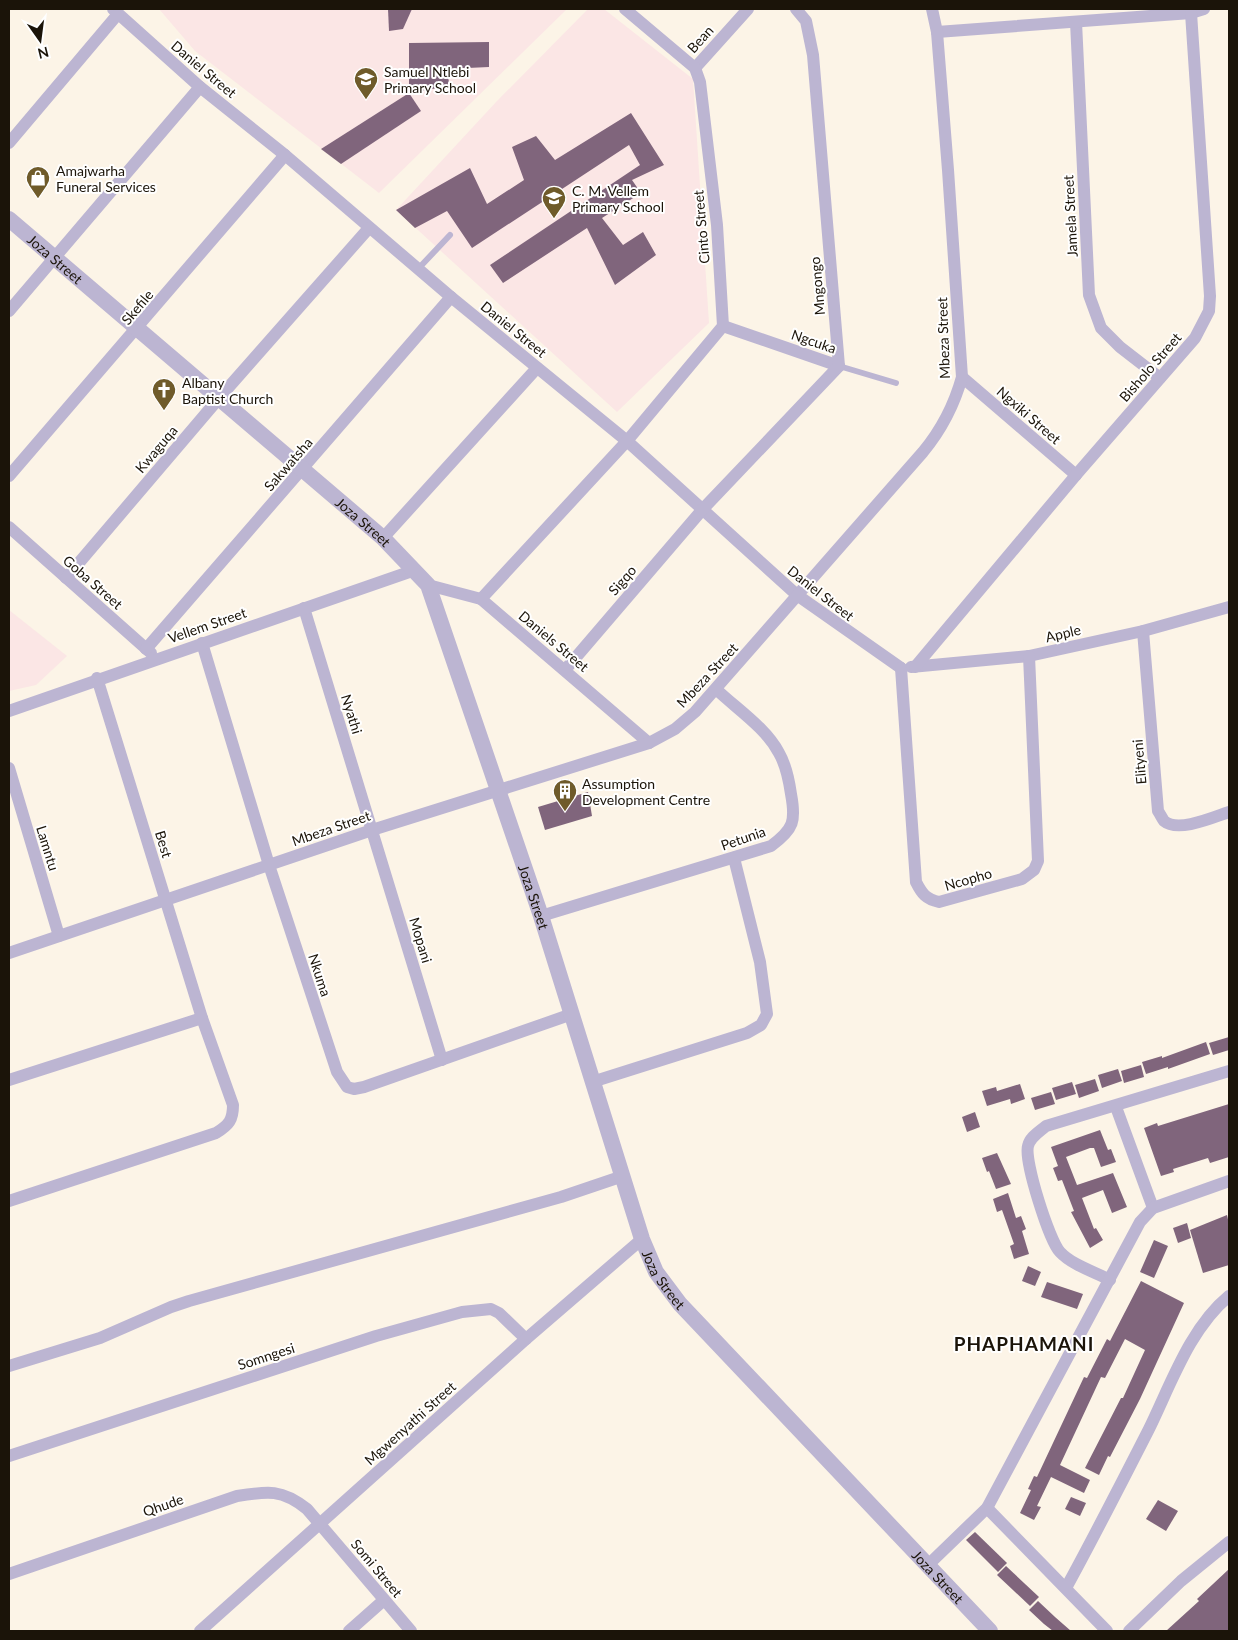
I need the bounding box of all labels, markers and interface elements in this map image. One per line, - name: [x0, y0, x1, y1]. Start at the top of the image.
- north arrow: [15, 15, 65, 65]
- street label: Bean: [683, 22, 717, 56]
- street label: Daniel Street: [168, 37, 240, 101]
- text: N: [36, 44, 51, 63]
- place label: Samuel Ntlebi Primary School: [384, 63, 476, 96]
- school or university icon: Samuel Ntlebi Primary School: [353, 66, 379, 100]
- place label: Amajwarha Funeral Services: [56, 162, 156, 195]
- shop icon: Amajwarha Funeral Services: [25, 165, 51, 199]
- street label: Jamela Street: [1059, 175, 1081, 257]
- place label: C. M. Vellem Primary School: [572, 182, 664, 215]
- school or university icon: C. M. Vellem Primary School: [541, 185, 567, 219]
- street label: Cinto Street: [689, 190, 713, 264]
- street label: Joza Street: [24, 230, 87, 287]
- street label: Mngongo: [806, 256, 828, 316]
- street label: Skefile: [118, 286, 156, 328]
- street label: Daniel Street: [478, 297, 550, 361]
- street label: Mbeza Street: [933, 297, 953, 379]
- street label: Ngcuka: [789, 325, 839, 357]
- street label: Bisholo Street: [1115, 329, 1185, 405]
- place label: Albany Baptist Church: [182, 374, 273, 407]
- church icon: Albany Baptist Church: [151, 377, 177, 411]
- street label: Ngxiki Street: [994, 383, 1064, 447]
- street label: Kwaguqa: [131, 422, 181, 476]
- street label: Sakwatsha: [260, 434, 316, 494]
- street label: Joza Street: [332, 493, 395, 550]
- street label: Goba Street: [60, 552, 126, 612]
- street label: Sigqo: [604, 562, 640, 598]
- street label: Daniel Street: [784, 562, 858, 624]
- street label: Vellem Street: [166, 604, 248, 646]
- street label: Daniels Street: [516, 607, 592, 675]
- street label: Apple: [1044, 621, 1082, 645]
- street label: Mbeza Street: [673, 639, 741, 711]
- street label: Nyathi: [338, 692, 366, 736]
- street label: Elityeni: [1129, 739, 1149, 785]
- place label: Assumption Development Centre: [582, 775, 710, 808]
- building icon: Assumption Development Centre: [552, 778, 578, 812]
- street label: Mbeza Street: [290, 807, 372, 849]
- street label: Petunia: [718, 822, 768, 854]
- street label: Lamntu: [33, 823, 63, 873]
- street label: Best: [152, 828, 176, 860]
- street label: Joza Street: [515, 862, 553, 931]
- street label: Ncopho: [942, 864, 994, 894]
- street label: Mopani: [406, 915, 436, 965]
- street label: Nkuma: [305, 951, 335, 999]
- street label: Joza Street: [639, 1247, 689, 1313]
- district label: PHAPHAMANI: [954, 1332, 1094, 1355]
- street label: Somngesi: [235, 1339, 297, 1373]
- street label: Mgwenyathi Street: [361, 1378, 459, 1468]
- street label: Qhude: [140, 1490, 186, 1520]
- street label: Somi Street: [348, 1535, 406, 1601]
- street label: Joza Street: [909, 1546, 968, 1607]

